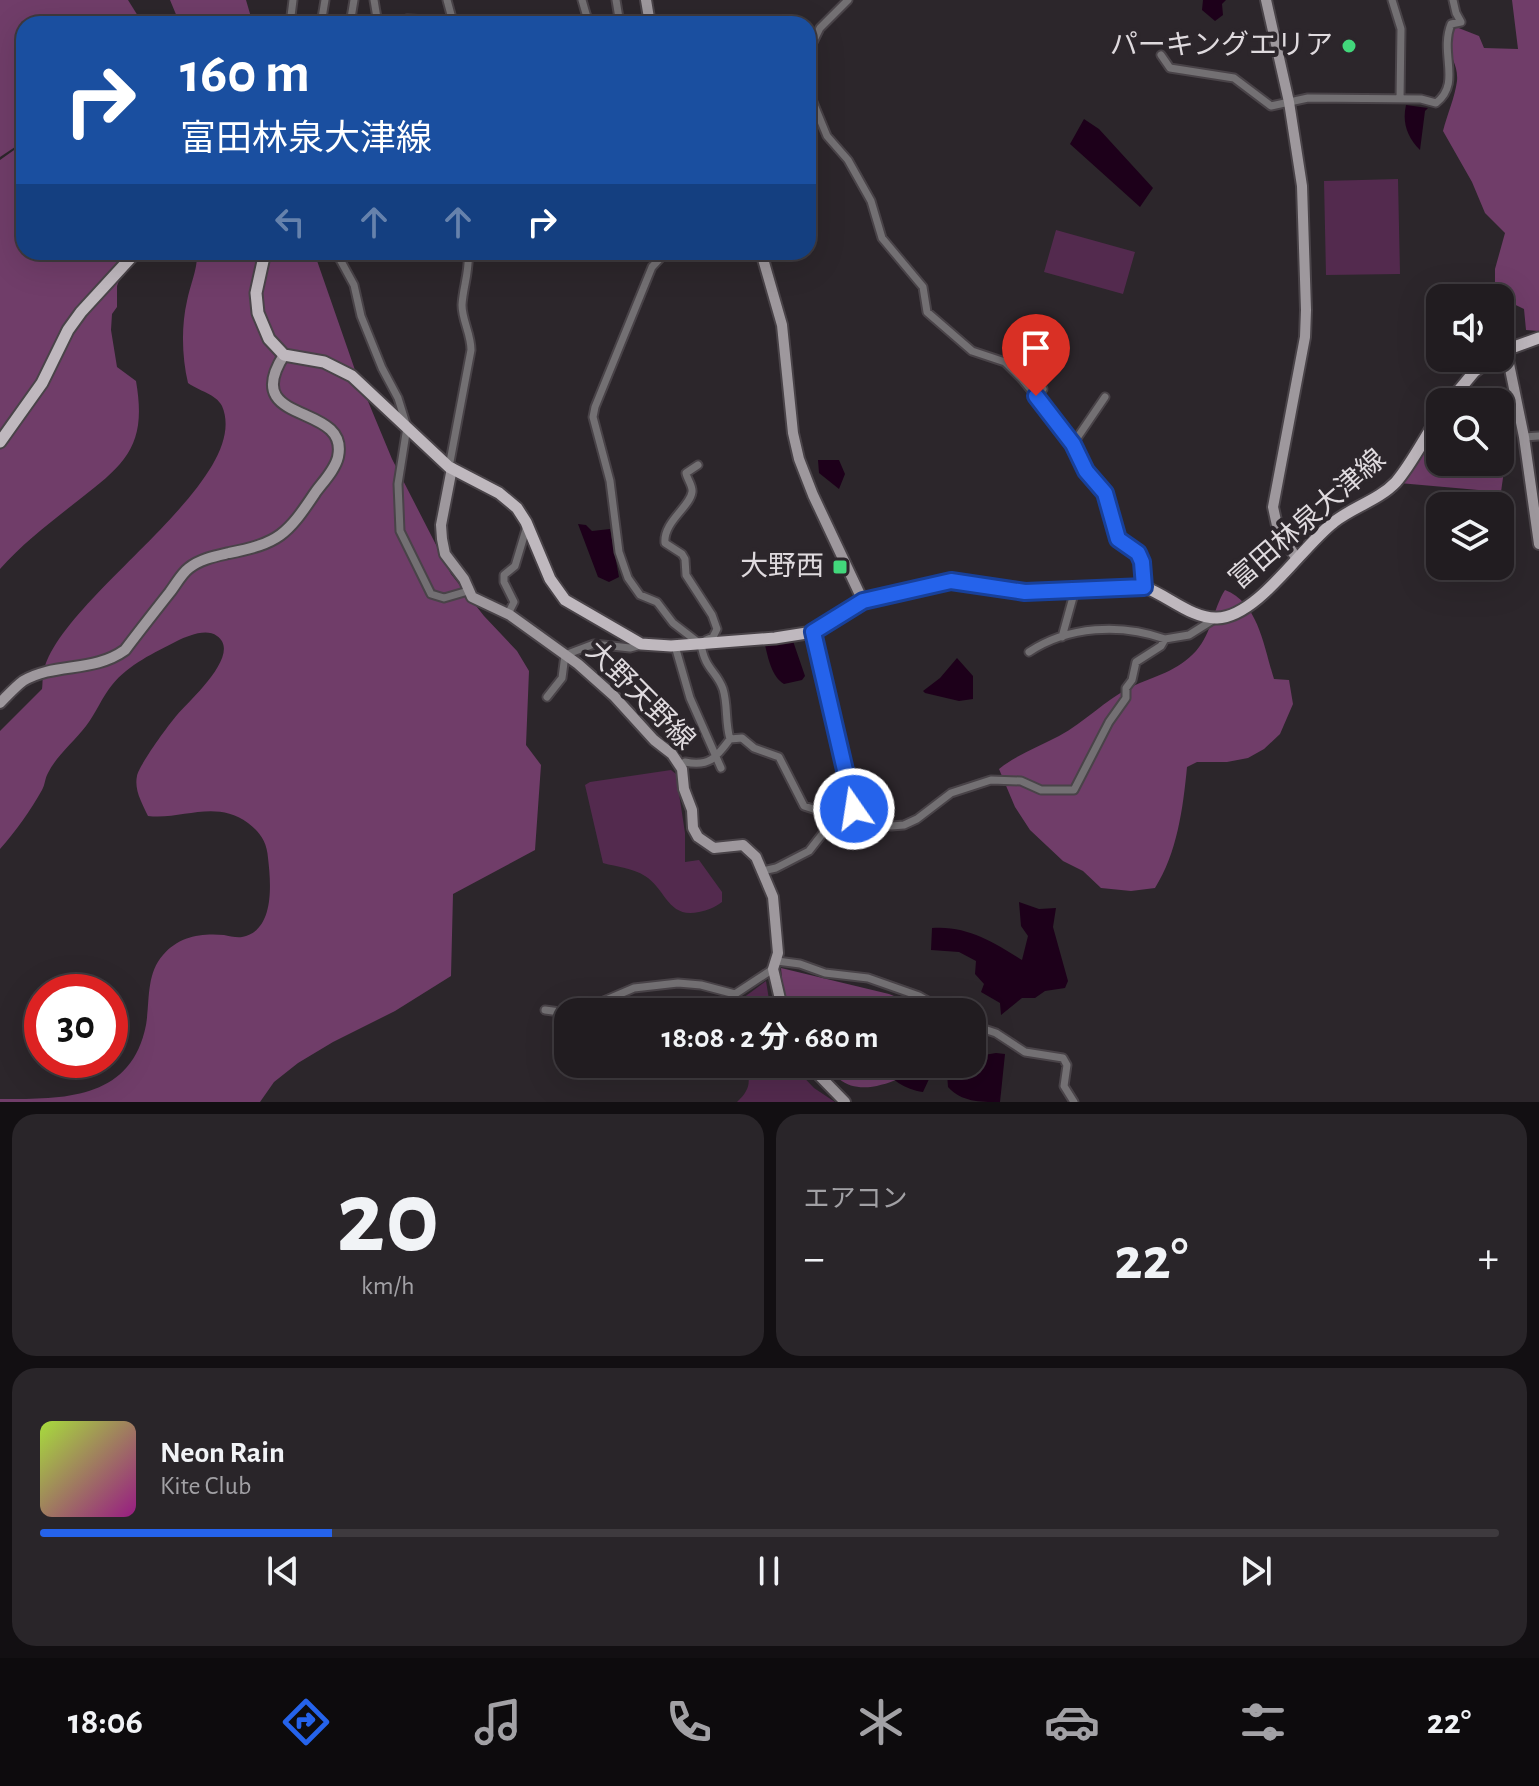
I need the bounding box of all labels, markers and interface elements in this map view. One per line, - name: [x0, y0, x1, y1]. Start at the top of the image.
- place label: パーキングエリア: [1110, 30, 1333, 60]
- marker: パーキングエリア: [1340, 37, 1358, 55]
- text: 160 m: [180, 46, 310, 102]
- icon: right: [48, 48, 152, 152]
- text: 富田林泉大津線: [180, 121, 432, 157]
- icon: left: [268, 200, 312, 244]
- icon: ahead: [352, 200, 396, 244]
- icon: ahead: [436, 200, 480, 244]
- icon: right: [520, 200, 564, 244]
- map controls: [1426, 284, 1514, 580]
- button: sound: [1426, 284, 1514, 372]
- pin: [1002, 314, 1070, 396]
- icon: arrive: [1014, 326, 1058, 370]
- button: search: [1426, 388, 1514, 476]
- street label: 富田林泉大津線: [1224, 444, 1391, 595]
- button: layers: [1426, 492, 1514, 580]
- place label: 大野西: [740, 551, 824, 581]
- marker: 大野西: [831, 558, 849, 576]
- street label: 大野天野線: [581, 635, 701, 755]
- position arrow: [812, 767, 896, 851]
- speed limit sign: 30: [24, 974, 128, 1078]
- text: 18:08 · 2 分 · 680 m: [661, 1023, 879, 1053]
- text: 20: [336, 1167, 439, 1271]
- text: エアコン: [804, 1186, 908, 1212]
- text: 22°: [1114, 1230, 1188, 1290]
- text: −: [804, 1237, 825, 1281]
- text: +: [1478, 1237, 1499, 1281]
- text: km/h: [361, 1273, 415, 1299]
- text: Neon Rain: [160, 1438, 285, 1468]
- text: Kite Club: [160, 1473, 251, 1499]
- icon: previous: [261, 1549, 305, 1593]
- icon: pause: [747, 1549, 791, 1593]
- icon: next: [1234, 1549, 1278, 1593]
- icon: directions: [278, 1694, 334, 1750]
- icon: music: [470, 1694, 526, 1750]
- icon: phone: [661, 1694, 717, 1750]
- icon: climate: [853, 1694, 909, 1750]
- icon: car: [1044, 1694, 1100, 1750]
- icon: filters: [1235, 1694, 1291, 1750]
- text: 18:06: [68, 1704, 143, 1740]
- text: 22°: [1427, 1704, 1471, 1740]

